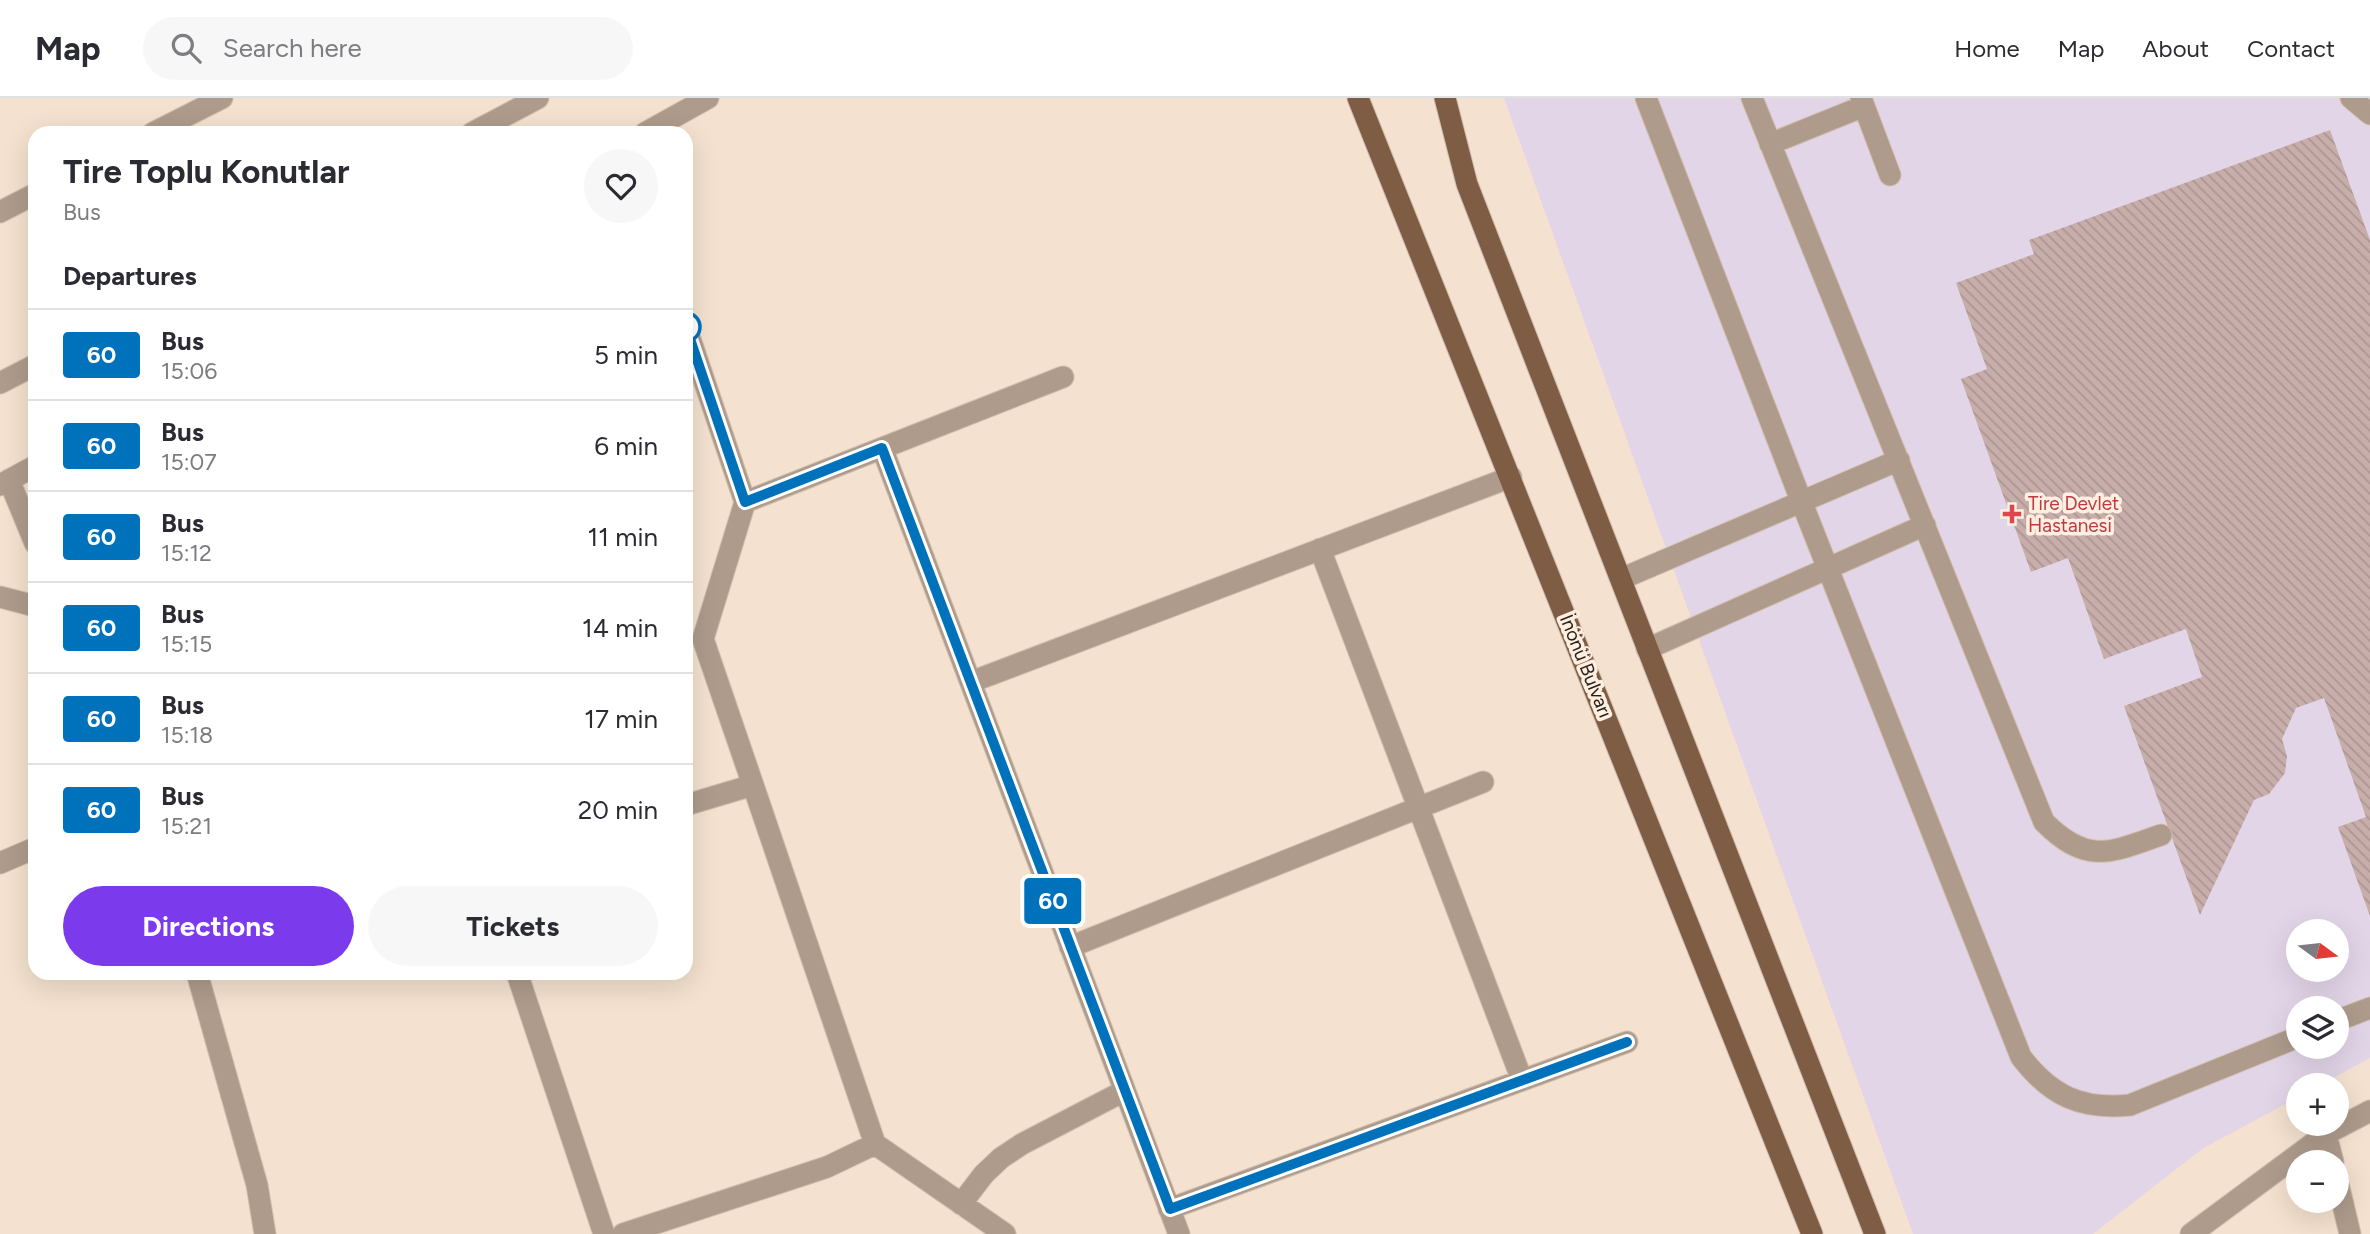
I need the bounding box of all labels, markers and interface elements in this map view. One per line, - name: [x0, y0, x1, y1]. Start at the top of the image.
- search box: [143, 17, 633, 80]
- text: Map: [35, 29, 101, 68]
- icon: search: [167, 29, 205, 67]
- text: Search here: [223, 32, 362, 64]
- text: Home: [1954, 34, 2020, 63]
- text: Map: [2058, 34, 2104, 63]
- text: About: [2142, 34, 2209, 63]
- text: Contact: [2247, 34, 2335, 63]
- button: heart: [584, 149, 658, 223]
- text: Tire Toplu Konutlar: [63, 152, 350, 191]
- text: Bus: [63, 198, 101, 226]
- text: Departures: [63, 260, 197, 292]
- unlabelled marker: [671, 312, 701, 342]
- text: Bus: [161, 325, 204, 357]
- text: 5 min: [594, 339, 658, 371]
- text: 60: [87, 340, 116, 369]
- text: 15:06: [161, 357, 217, 385]
- text: Bus: [161, 416, 204, 448]
- text: 6 min: [594, 430, 658, 462]
- text: 60: [87, 431, 116, 460]
- text: 15:07: [161, 448, 217, 476]
- place label: Tire Devlet Hastanesi: [2028, 492, 2119, 537]
- marker: Tire Devlet Hastanesi: [2002, 504, 2022, 524]
- text: Bus: [161, 507, 204, 539]
- text: 11 min: [587, 521, 658, 553]
- text: 60: [87, 522, 116, 551]
- text: 15:12: [161, 539, 212, 567]
- text: Bus: [161, 598, 204, 630]
- street label: İnönü Bulvarı: [1555, 611, 1617, 721]
- text: 14 min: [582, 612, 658, 644]
- text: 60: [87, 613, 116, 642]
- text: 15:15: [161, 630, 212, 658]
- text: Bus: [161, 689, 204, 721]
- text: 17 min: [584, 703, 658, 735]
- text: 60: [87, 704, 116, 733]
- text: 15:18: [161, 721, 213, 749]
- text: Bus: [161, 780, 204, 812]
- text: 20 min: [578, 794, 658, 826]
- text: 60: [87, 795, 116, 824]
- text: 15:21: [161, 812, 212, 840]
- line badge: 60: [1021, 878, 1084, 924]
- button: Directions: [63, 886, 354, 966]
- button: Tickets: [368, 886, 658, 966]
- text: 60: [1038, 886, 1068, 915]
- north arrow: [2286, 919, 2348, 982]
- map controls: [2286, 919, 2349, 1213]
- button: layers: [2286, 996, 2349, 1059]
- button: +: [2286, 1073, 2349, 1136]
- button: −: [2286, 1150, 2349, 1213]

